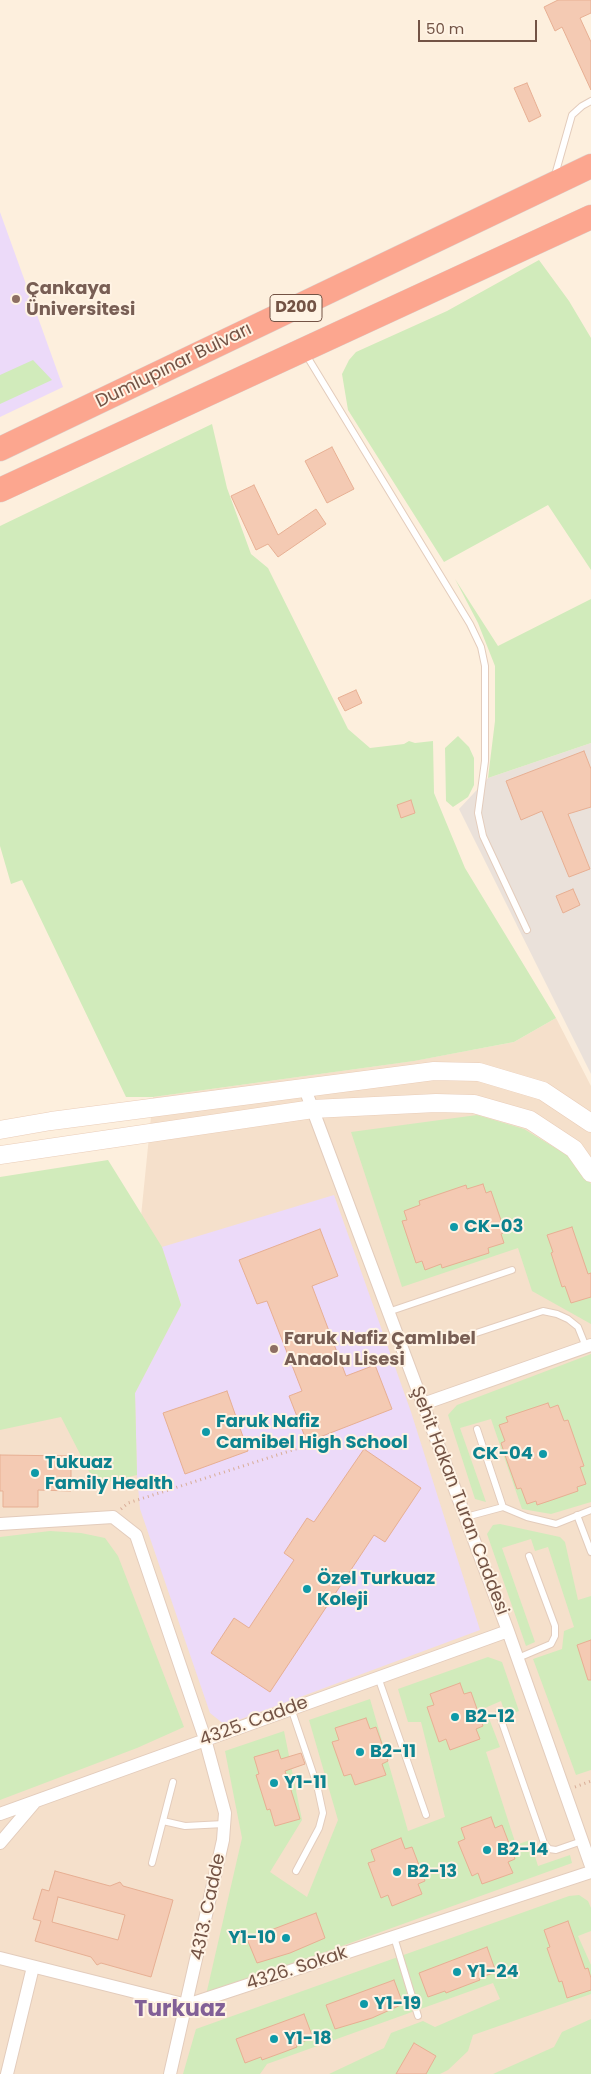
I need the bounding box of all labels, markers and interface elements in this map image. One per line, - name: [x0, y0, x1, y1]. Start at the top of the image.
- scale bar: [421, 10, 540, 42]
- text: 50 m: [426, 18, 464, 39]
- place label: Çankaya Üniversitesi: [26, 278, 135, 320]
- marker: Çankaya Üniversitesi: [10, 293, 22, 305]
- road number: D200: [270, 294, 322, 322]
- street label: Dumlupınar Bulvarı: [92, 319, 256, 413]
- place label: CK-03: [464, 1216, 523, 1238]
- marker: CK-03: [448, 1221, 460, 1233]
- place label: Faruk Nafiz Çamlıbel Anaolu Lisesi: [284, 1328, 476, 1370]
- marker: Faruk Nafiz Çamlıbel Anaolu Lisesi: [268, 1343, 280, 1355]
- street label: Şehit Hakan Turan Caddesi: [405, 1384, 513, 1618]
- place label: Faruk Nafiz Camibel High School: [216, 1411, 408, 1454]
- marker: Faruk Nafiz Camibel High School: [200, 1426, 212, 1438]
- place label: CK-04: [472, 1443, 533, 1465]
- marker: CK-04: [537, 1448, 549, 1460]
- place label: Tukuaz Family Health: [45, 1452, 173, 1495]
- marker: Tukuaz Family Health: [29, 1467, 41, 1479]
- place label: Özel Turkuaz Koleji: [317, 1568, 435, 1610]
- marker: Özel Turkuaz Koleji: [301, 1583, 313, 1595]
- street label: 4325. Cadde: [197, 1692, 311, 1752]
- place label: B2-12: [465, 1706, 515, 1728]
- marker: B2-12: [449, 1711, 461, 1723]
- place label: B2-11: [370, 1741, 416, 1763]
- marker: B2-11: [354, 1746, 366, 1758]
- place label: Y1-11: [284, 1772, 327, 1794]
- marker: Y1-11: [268, 1777, 280, 1789]
- place label: B2-14: [497, 1839, 549, 1861]
- marker: B2-14: [481, 1844, 493, 1856]
- street label: 4313. Cadde: [187, 1852, 231, 1962]
- place label: B2-13: [407, 1861, 457, 1883]
- marker: B2-13: [391, 1866, 403, 1878]
- place label: Y1-10: [228, 1927, 276, 1949]
- marker: Y1-10: [280, 1932, 292, 1944]
- street label: 4326. Sokak: [244, 1942, 350, 1996]
- place label: Y1-24: [467, 1961, 519, 1983]
- marker: Y1-24: [451, 1966, 463, 1978]
- place label: Y1-19: [374, 1993, 421, 2015]
- district label: Turkuaz: [134, 1997, 226, 2023]
- marker: Y1-19: [358, 1998, 370, 2010]
- place label: Y1-18: [284, 2028, 332, 2050]
- marker: Y1-18: [268, 2033, 280, 2045]

